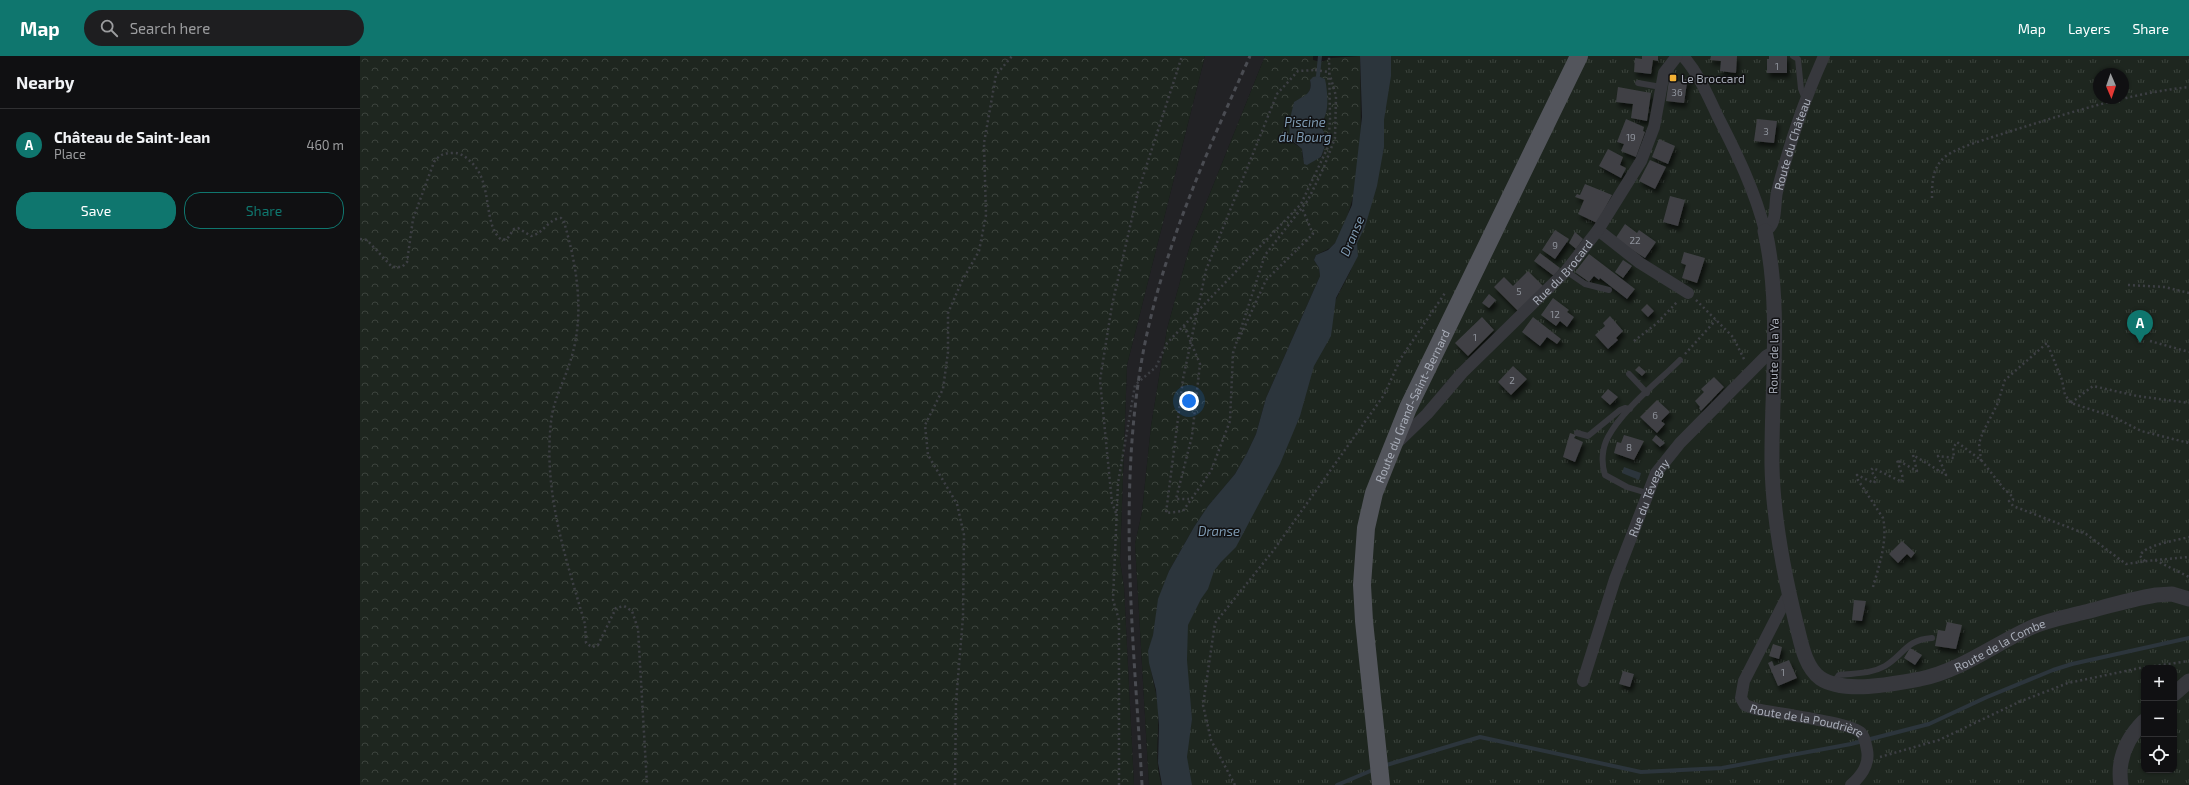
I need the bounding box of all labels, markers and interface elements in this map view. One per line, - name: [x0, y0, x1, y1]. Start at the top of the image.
- search box: [84, 10, 364, 46]
- text: Map: [20, 17, 60, 40]
- icon: search: [98, 17, 120, 39]
- text: Search here: [130, 19, 210, 37]
- text: Map: [2018, 20, 2046, 37]
- text: Layers: [2068, 20, 2110, 37]
- text: Share: [2132, 20, 2169, 37]
- house number: 1: [1775, 60, 1779, 72]
- north arrow: [2093, 68, 2129, 104]
- place label: Le Broccard: [1681, 71, 1745, 85]
- text: Nearby: [16, 72, 74, 92]
- marker: Le Broccard: [1668, 73, 1678, 83]
- house number: 36: [1671, 86, 1683, 98]
- street label: Route du Château: [1771, 96, 1813, 192]
- water label: Piscine du Bourg: [1279, 114, 1331, 145]
- house number: 3: [1763, 125, 1769, 137]
- text: Château de Saint-Jean: [54, 128, 210, 146]
- house number: 19: [1626, 131, 1636, 143]
- text: A: [25, 137, 33, 153]
- text: 460 m: [306, 137, 344, 153]
- text: Place: [54, 146, 86, 162]
- button: Save: [16, 192, 176, 229]
- button: Share: [184, 192, 344, 229]
- water label: Dranse: [1336, 213, 1368, 259]
- house number: 22: [1629, 234, 1641, 246]
- street label: Rue du Brocard: [1529, 237, 1595, 307]
- house number: 9: [1552, 239, 1558, 251]
- house number: 5: [1516, 285, 1522, 297]
- house number: 12: [1550, 308, 1560, 320]
- pin: A: [2127, 310, 2153, 343]
- street label: Route de la Ya: [1765, 318, 1781, 394]
- street label: Route du Grand-Saint-Bernard: [1372, 327, 1452, 485]
- house number: 1: [1473, 331, 1477, 343]
- house number: 2: [1509, 374, 1515, 386]
- your location: [1179, 391, 1199, 411]
- house number: 6: [1652, 409, 1658, 421]
- house number: 8: [1626, 441, 1632, 453]
- street label: Rue du Tévegny: [1625, 455, 1672, 539]
- water label: Dranse: [1198, 523, 1240, 539]
- street label: Route de la Combe: [1952, 616, 2047, 674]
- map controls: [2141, 665, 2177, 773]
- button: +: [2141, 665, 2177, 701]
- house number: 1: [1781, 666, 1785, 678]
- street label: Route de la Poudrière: [1748, 700, 1868, 740]
- button: −: [2141, 701, 2177, 737]
- button: locate: [2141, 737, 2177, 773]

